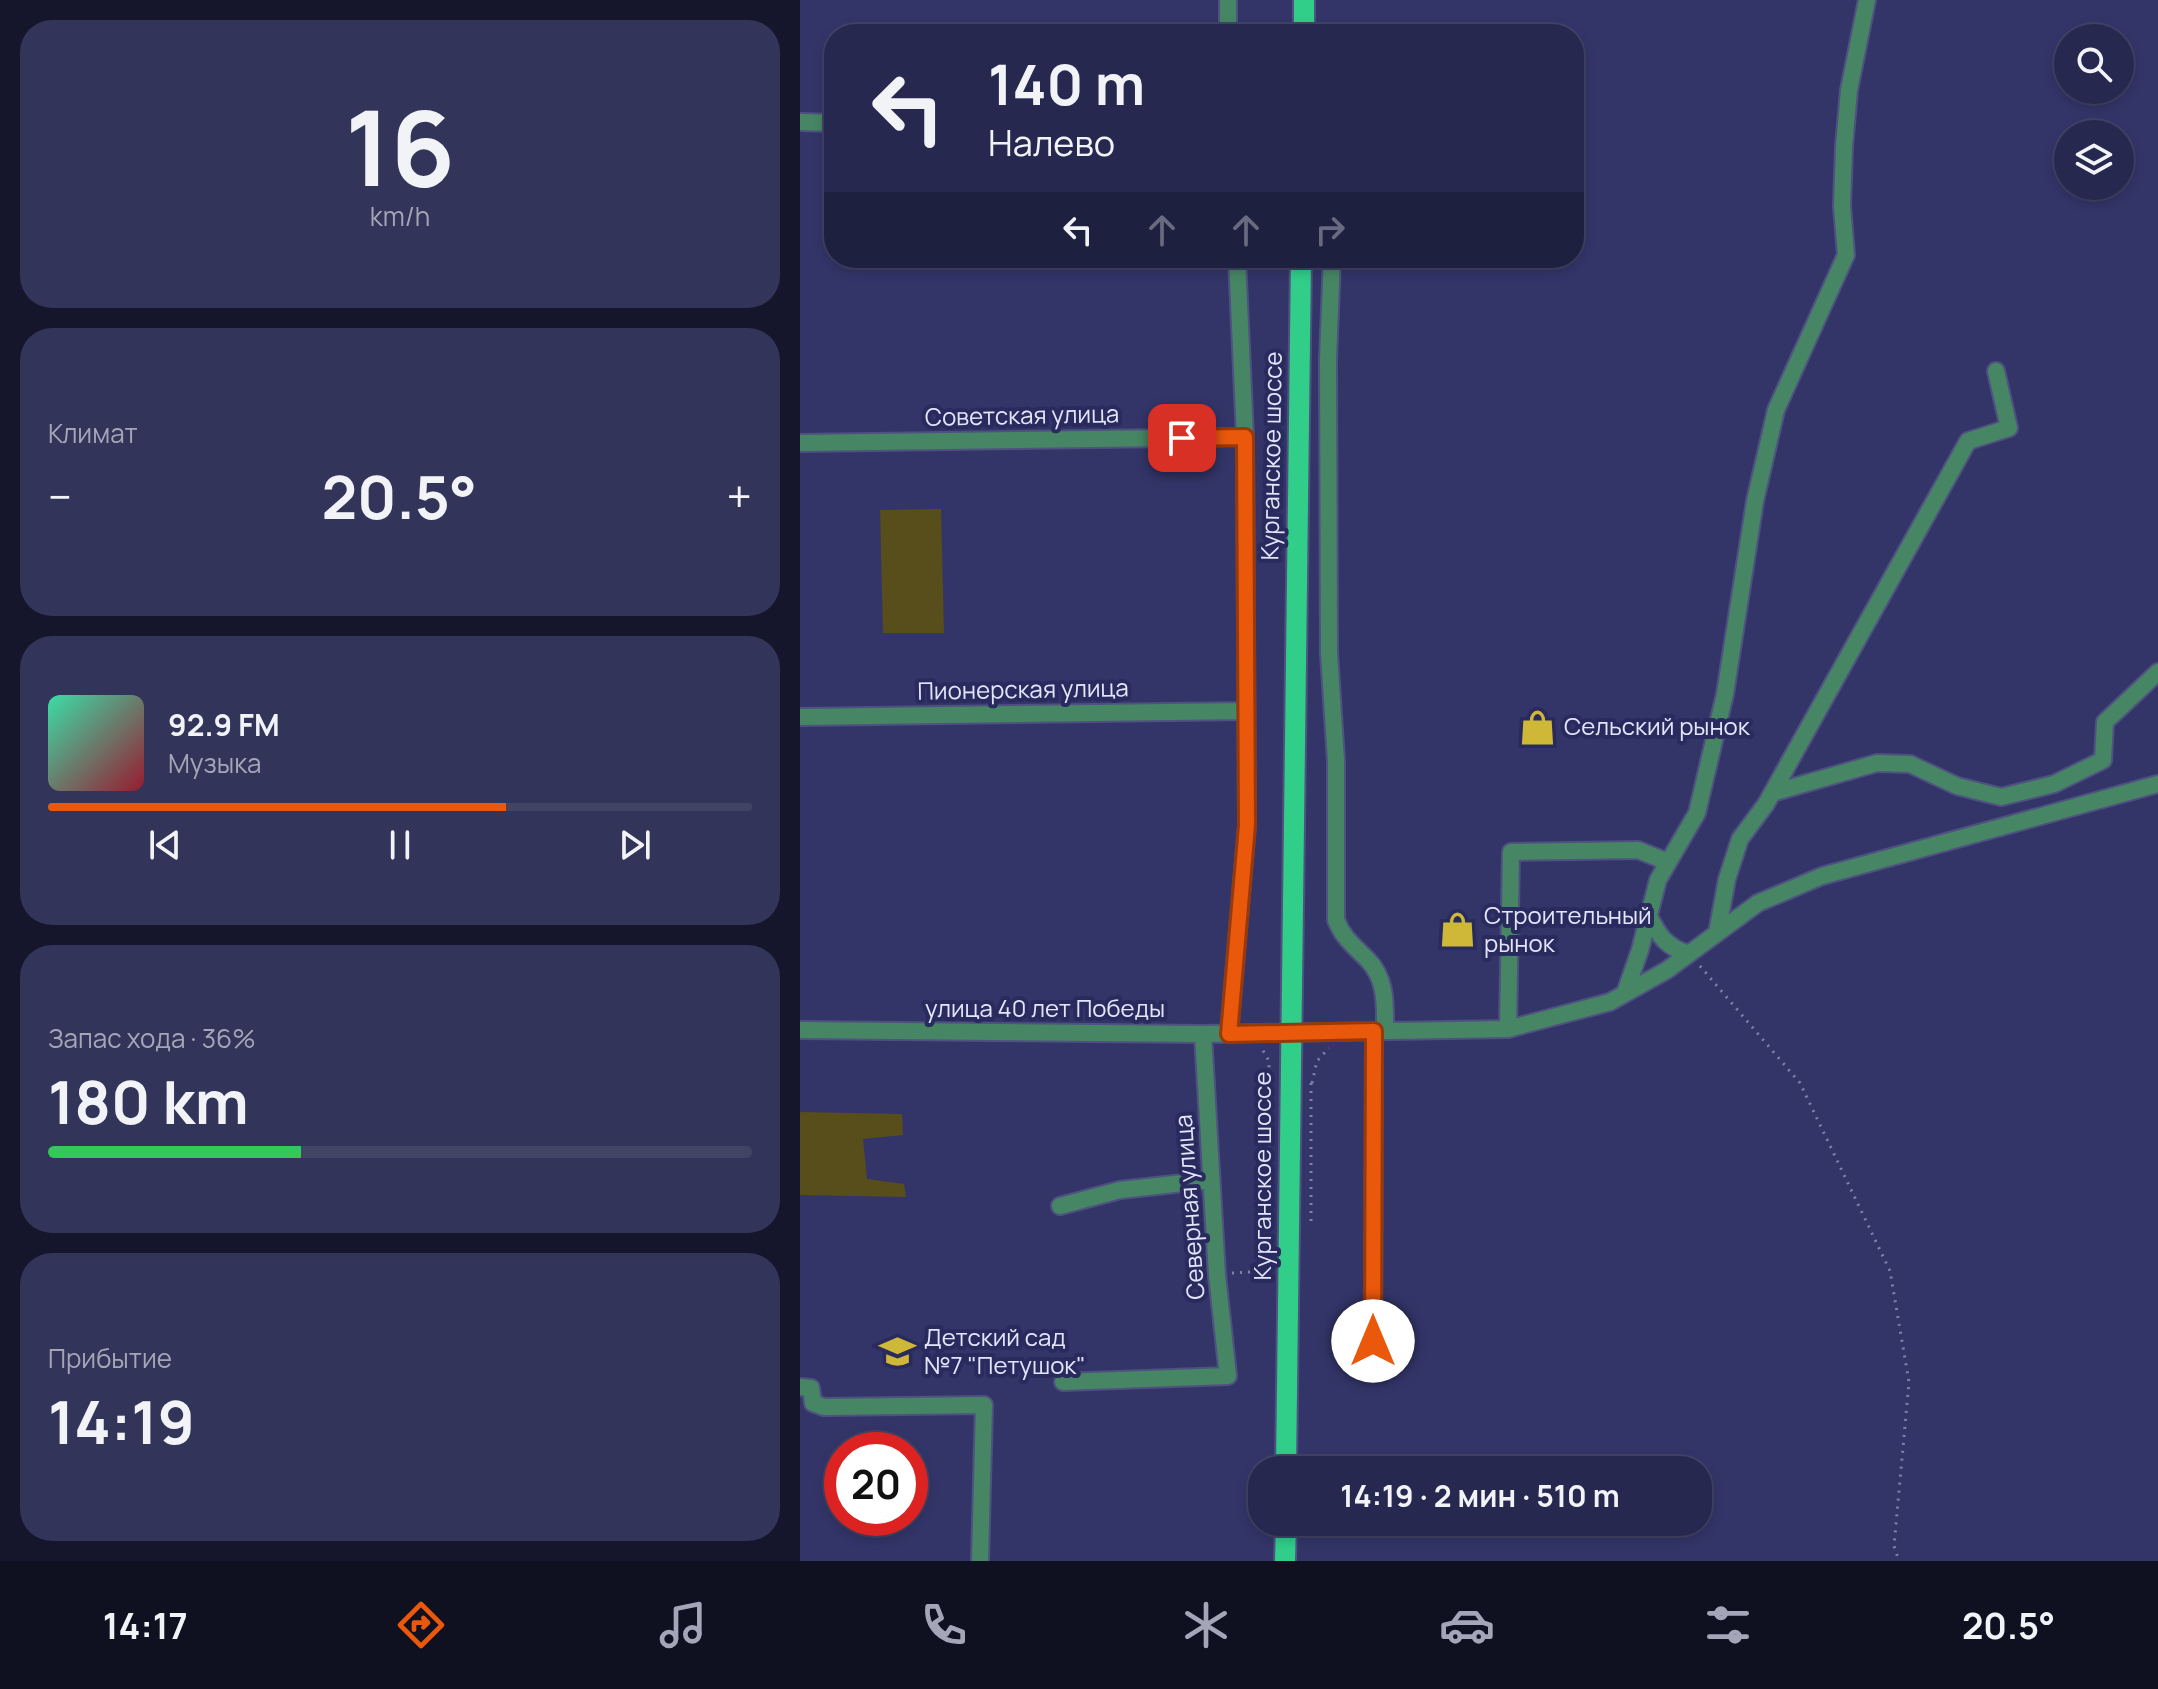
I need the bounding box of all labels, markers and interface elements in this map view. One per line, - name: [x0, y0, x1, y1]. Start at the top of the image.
- map controls: [2054, 24, 2134, 200]
- button: search: [2054, 24, 2134, 104]
- text: 140 m: [988, 45, 1145, 122]
- icon: left: [856, 56, 960, 160]
- text: 16: [345, 75, 455, 217]
- text: Налево: [988, 118, 1115, 167]
- button: layers: [2054, 120, 2134, 200]
- text: km/h: [370, 198, 430, 234]
- icon: left: [1056, 208, 1100, 252]
- icon: ahead: [1140, 208, 1184, 252]
- icon: ahead: [1224, 208, 1268, 252]
- icon: right: [1308, 208, 1352, 252]
- street label: Курганское шоссе: [1252, 351, 1289, 561]
- street label: Советская улица: [925, 396, 1119, 433]
- pin: [1148, 404, 1216, 472]
- text: Климат: [48, 415, 138, 451]
- icon: arrive: [1160, 416, 1204, 460]
- text: 20.5°: [321, 455, 477, 537]
- text: −: [48, 466, 72, 526]
- text: +: [727, 466, 752, 526]
- street label: Пионерская улица: [917, 670, 1129, 707]
- text: 92.9 FM: [168, 704, 280, 745]
- shop icon: Сельский рынок: [1519, 708, 1557, 746]
- place label: Сельский рынок: [1564, 709, 1751, 742]
- text: Музыка: [168, 745, 262, 781]
- icon: previous: [143, 823, 187, 867]
- icon: pause: [378, 823, 422, 867]
- icon: next: [613, 823, 657, 867]
- place label: Строительный рынок: [1484, 898, 1652, 959]
- shop icon: Строительный рынок: [1439, 911, 1477, 949]
- street label: улица 40 лет Победы: [925, 991, 1165, 1024]
- text: Запас хода · 36%: [48, 1020, 256, 1056]
- text: 180 km: [48, 1060, 249, 1142]
- street label: Курганское шоссе: [1245, 1072, 1278, 1280]
- street label: Северная улица: [1166, 1113, 1211, 1301]
- position arrow: [1331, 1299, 1415, 1383]
- place label: Детский сад №7 "Петушок": [924, 1320, 1086, 1381]
- school or university icon: Детский сад №7 "Петушок": [879, 1333, 917, 1371]
- text: Прибытие: [48, 1340, 172, 1376]
- text: 14:19: [48, 1380, 195, 1462]
- speed limit sign: 20: [824, 1432, 928, 1536]
- text: 14:19 · 2 мин · 510 m: [1340, 1475, 1620, 1516]
- icon: directions: [393, 1597, 449, 1653]
- icon: music: [655, 1597, 711, 1653]
- icon: phone: [916, 1597, 972, 1653]
- icon: climate: [1178, 1597, 1234, 1653]
- icon: car: [1439, 1597, 1495, 1653]
- icon: filters: [1700, 1597, 1756, 1653]
- text: 14:17: [103, 1601, 188, 1650]
- text: 20.5°: [1962, 1601, 2055, 1650]

